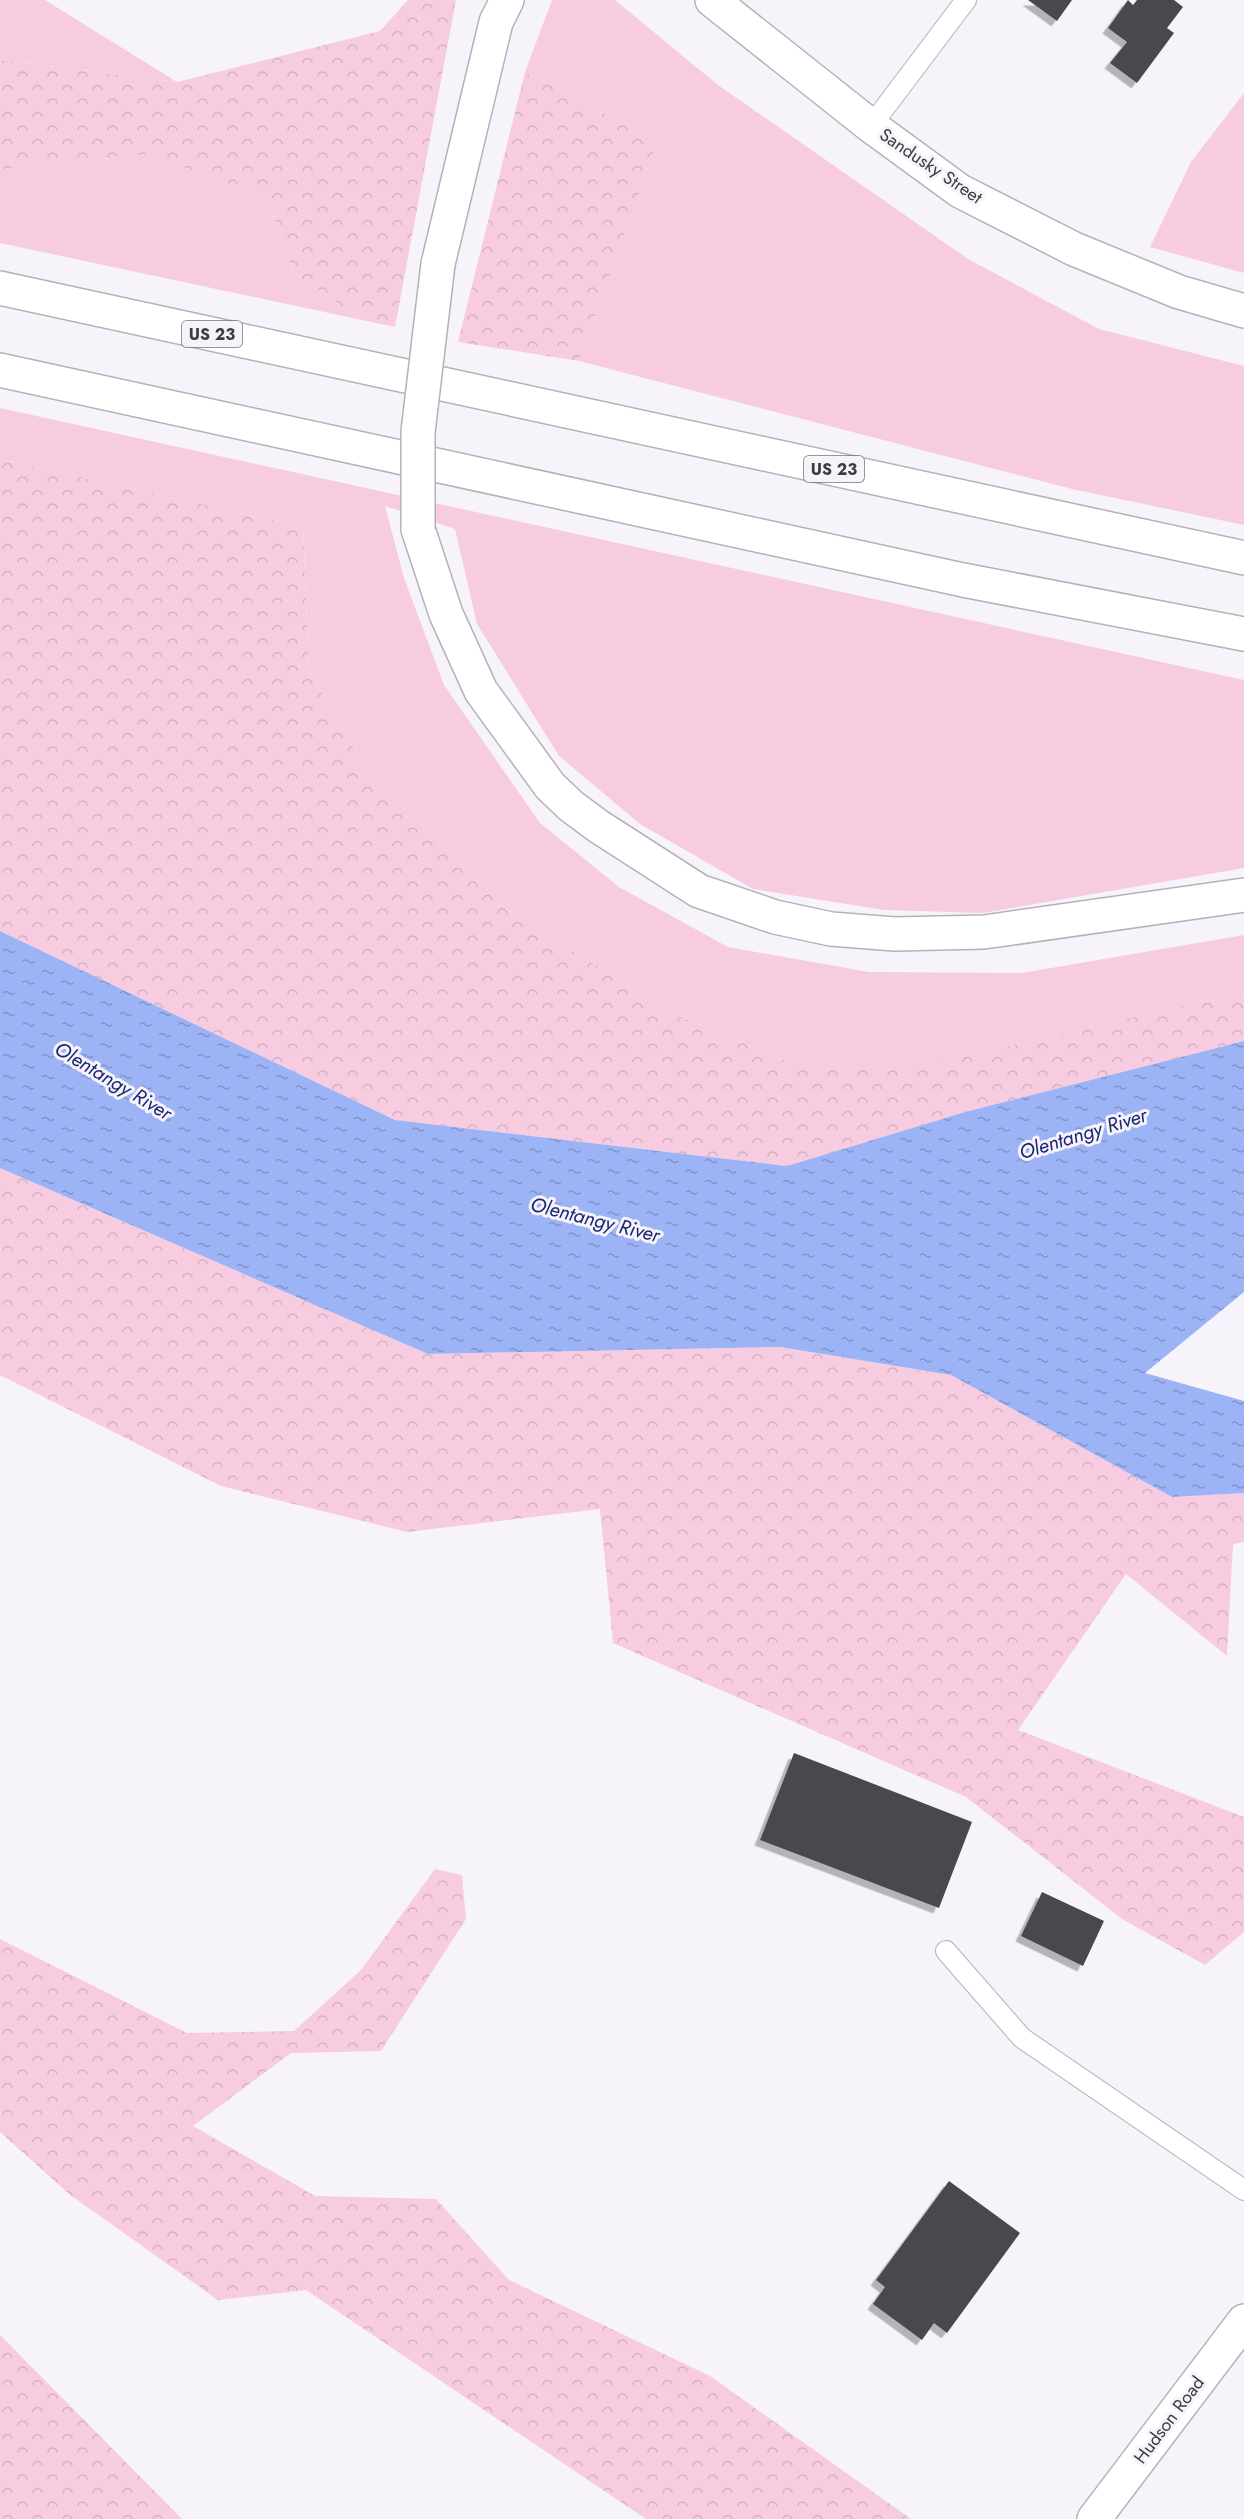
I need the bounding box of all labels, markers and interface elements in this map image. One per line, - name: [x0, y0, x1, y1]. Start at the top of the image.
- street label: Sandusky Street: [874, 122, 988, 211]
- road number: US 23: [182, 321, 242, 347]
- road number: US 23: [804, 456, 864, 482]
- water label: Olentangy River: [49, 1034, 178, 1128]
- water label: Olentangy River: [1015, 1100, 1152, 1167]
- water label: Olentangy River: [527, 1190, 664, 1250]
- street label: Hudson Road: [1128, 2371, 1210, 2469]

